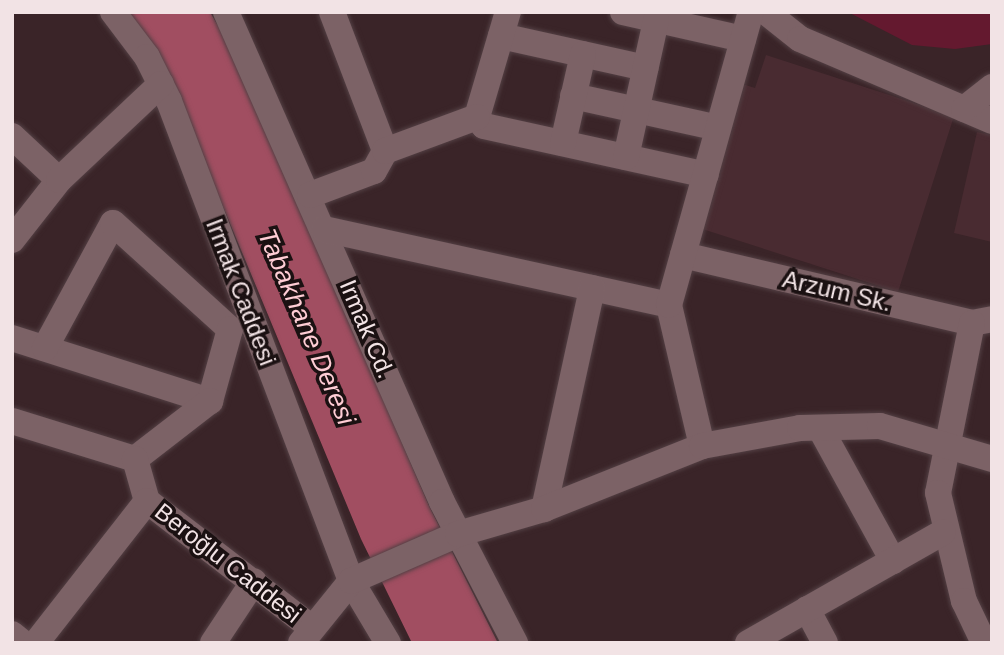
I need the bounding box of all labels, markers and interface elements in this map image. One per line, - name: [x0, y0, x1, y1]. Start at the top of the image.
- street label: Irmak Caddesi: [200, 215, 282, 369]
- water label: Tabakhane Deresi: [251, 224, 361, 430]
- street label: Arzum Sk.: [780, 265, 894, 317]
- street label: Irmak Cd.: [333, 276, 401, 382]
- street label: Beroğlu Caddesi: [149, 497, 307, 629]

